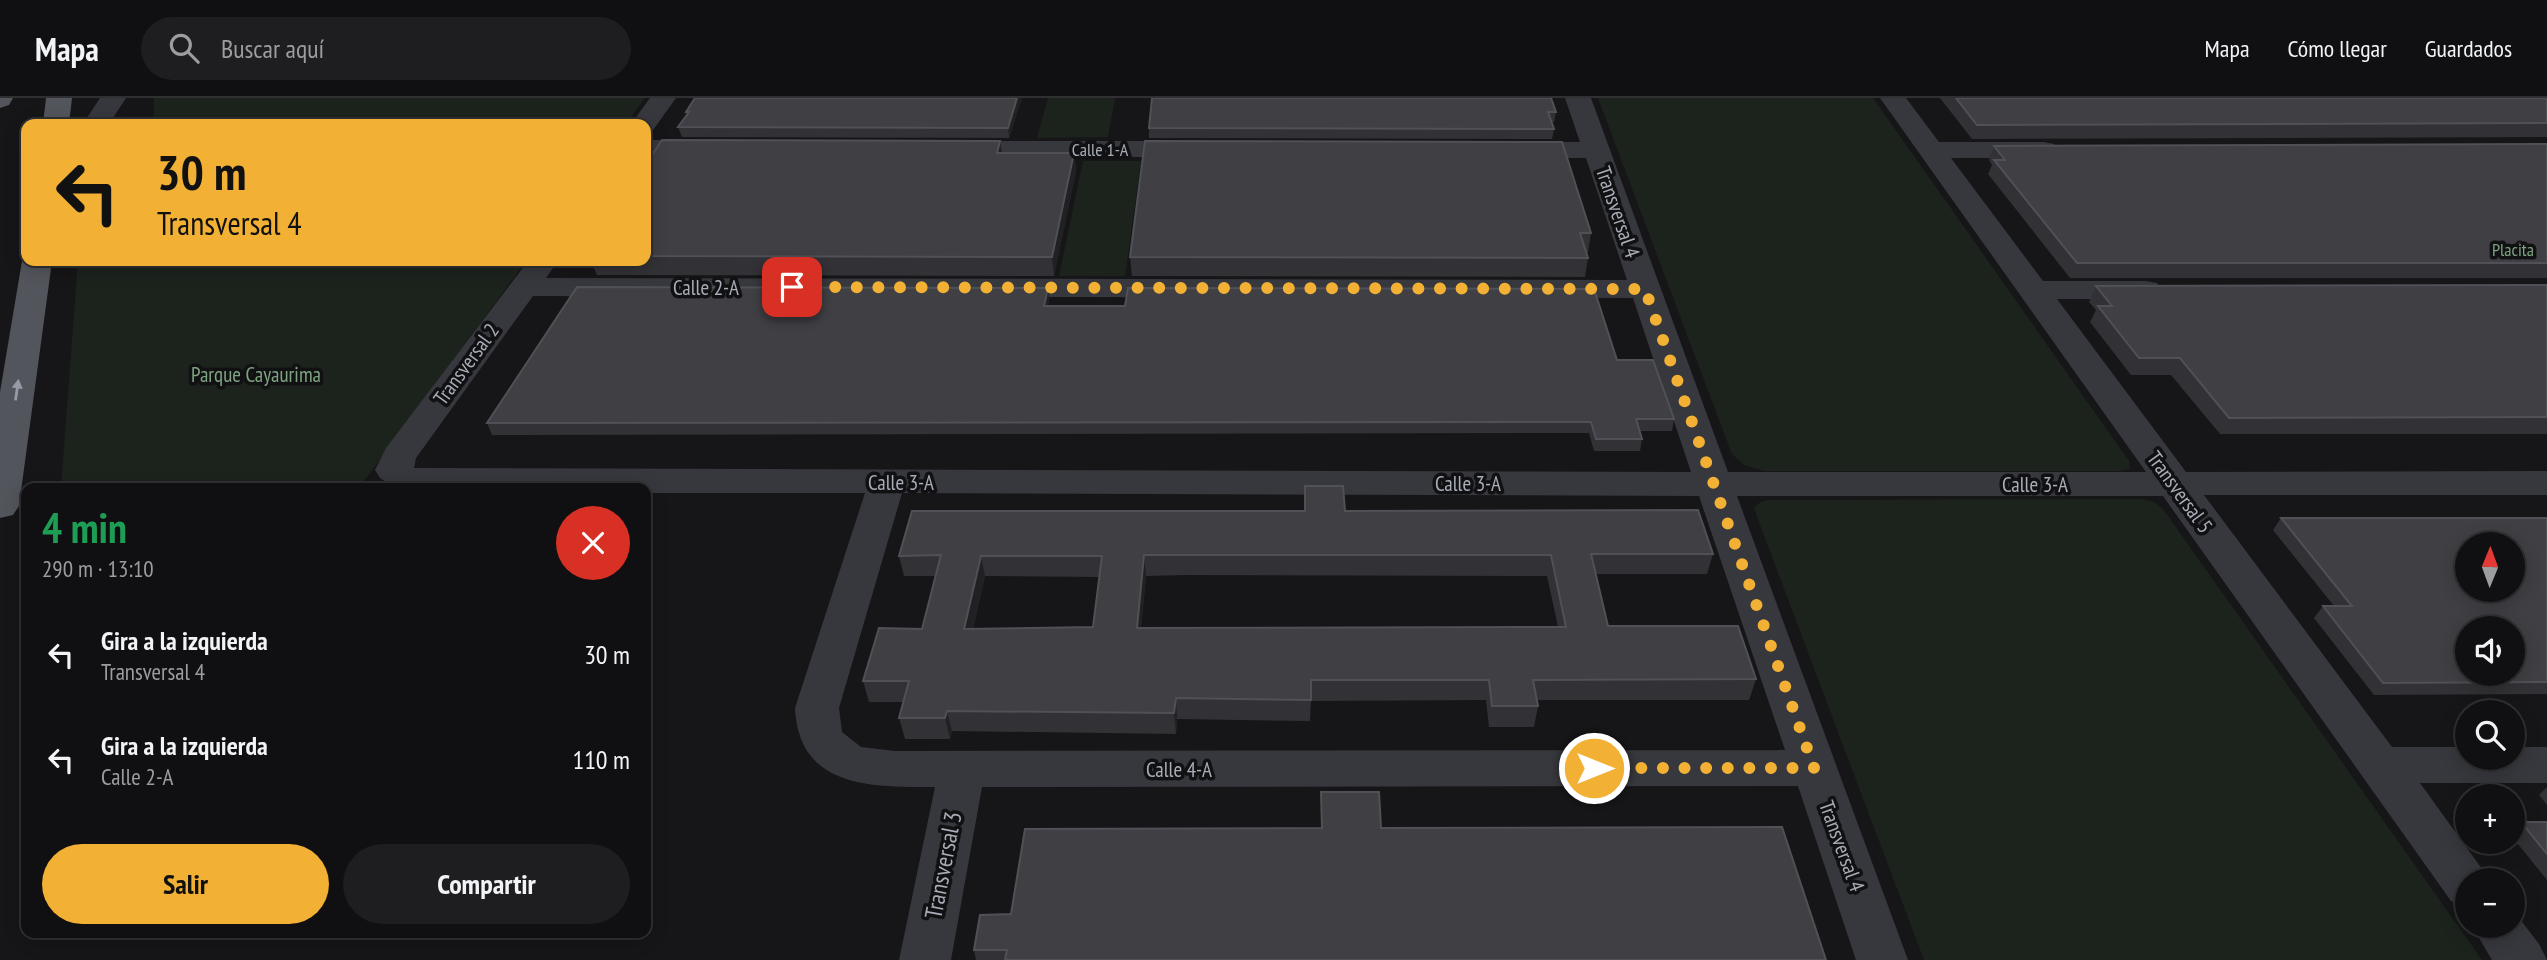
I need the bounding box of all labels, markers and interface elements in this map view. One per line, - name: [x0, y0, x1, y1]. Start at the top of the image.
- search box: [141, 17, 631, 80]
- text: Mapa: [35, 27, 99, 70]
- icon: search: [165, 29, 203, 67]
- text: Buscar aquí: [221, 32, 324, 65]
- text: Mapa: [2205, 33, 2250, 64]
- text: Cómo llegar: [2288, 33, 2387, 64]
- text: Guardados: [2425, 33, 2512, 64]
- street label: Calle 1-A: [1072, 138, 1129, 161]
- text: 30 m: [157, 140, 246, 204]
- icon: left: [42, 147, 133, 238]
- street label: Transversal 4: [1590, 163, 1646, 262]
- text: Transversal 4: [157, 202, 302, 244]
- park label: Placita: [2492, 238, 2534, 261]
- pin: [762, 257, 822, 317]
- icon: arrive: [773, 268, 811, 306]
- street label: Calle 2-A: [673, 274, 739, 301]
- street label: Transversal 2: [427, 318, 505, 410]
- park label: Parque Cayaurima: [191, 361, 321, 388]
- one-way arrow: [12, 379, 23, 401]
- street label: Transversal 5: [2141, 446, 2219, 538]
- street label: Calle 3-A: [868, 469, 934, 496]
- street label: Calle 3-A: [1435, 470, 1501, 497]
- street label: Calle 3-A: [2002, 471, 2068, 498]
- text: 4 min: [42, 500, 127, 555]
- button: close: [556, 506, 630, 580]
- north arrow: [2455, 532, 2525, 602]
- map controls: [2455, 532, 2525, 938]
- text: 290 m · 13:10: [42, 554, 154, 583]
- button: sound: [2455, 616, 2525, 686]
- text: Gira a la izquierda: [101, 624, 268, 657]
- icon: left: [42, 636, 80, 674]
- text: 30 m: [584, 638, 630, 671]
- text: Transversal 4: [101, 657, 205, 686]
- button: search: [2455, 700, 2525, 770]
- text: Gira a la izquierda: [101, 729, 268, 762]
- position arrow: [1557, 731, 1631, 805]
- icon: left: [42, 741, 80, 779]
- text: 110 m: [572, 743, 630, 776]
- street label: Calle 4-A: [1146, 756, 1212, 783]
- text: Calle 2-A: [101, 762, 173, 791]
- button: +: [2455, 784, 2525, 854]
- street label: Transversal 4: [1813, 797, 1871, 896]
- street label: Transversal 3: [917, 809, 969, 921]
- button: Salir: [42, 844, 329, 924]
- button: Compartir: [343, 844, 630, 924]
- button: −: [2455, 868, 2525, 938]

